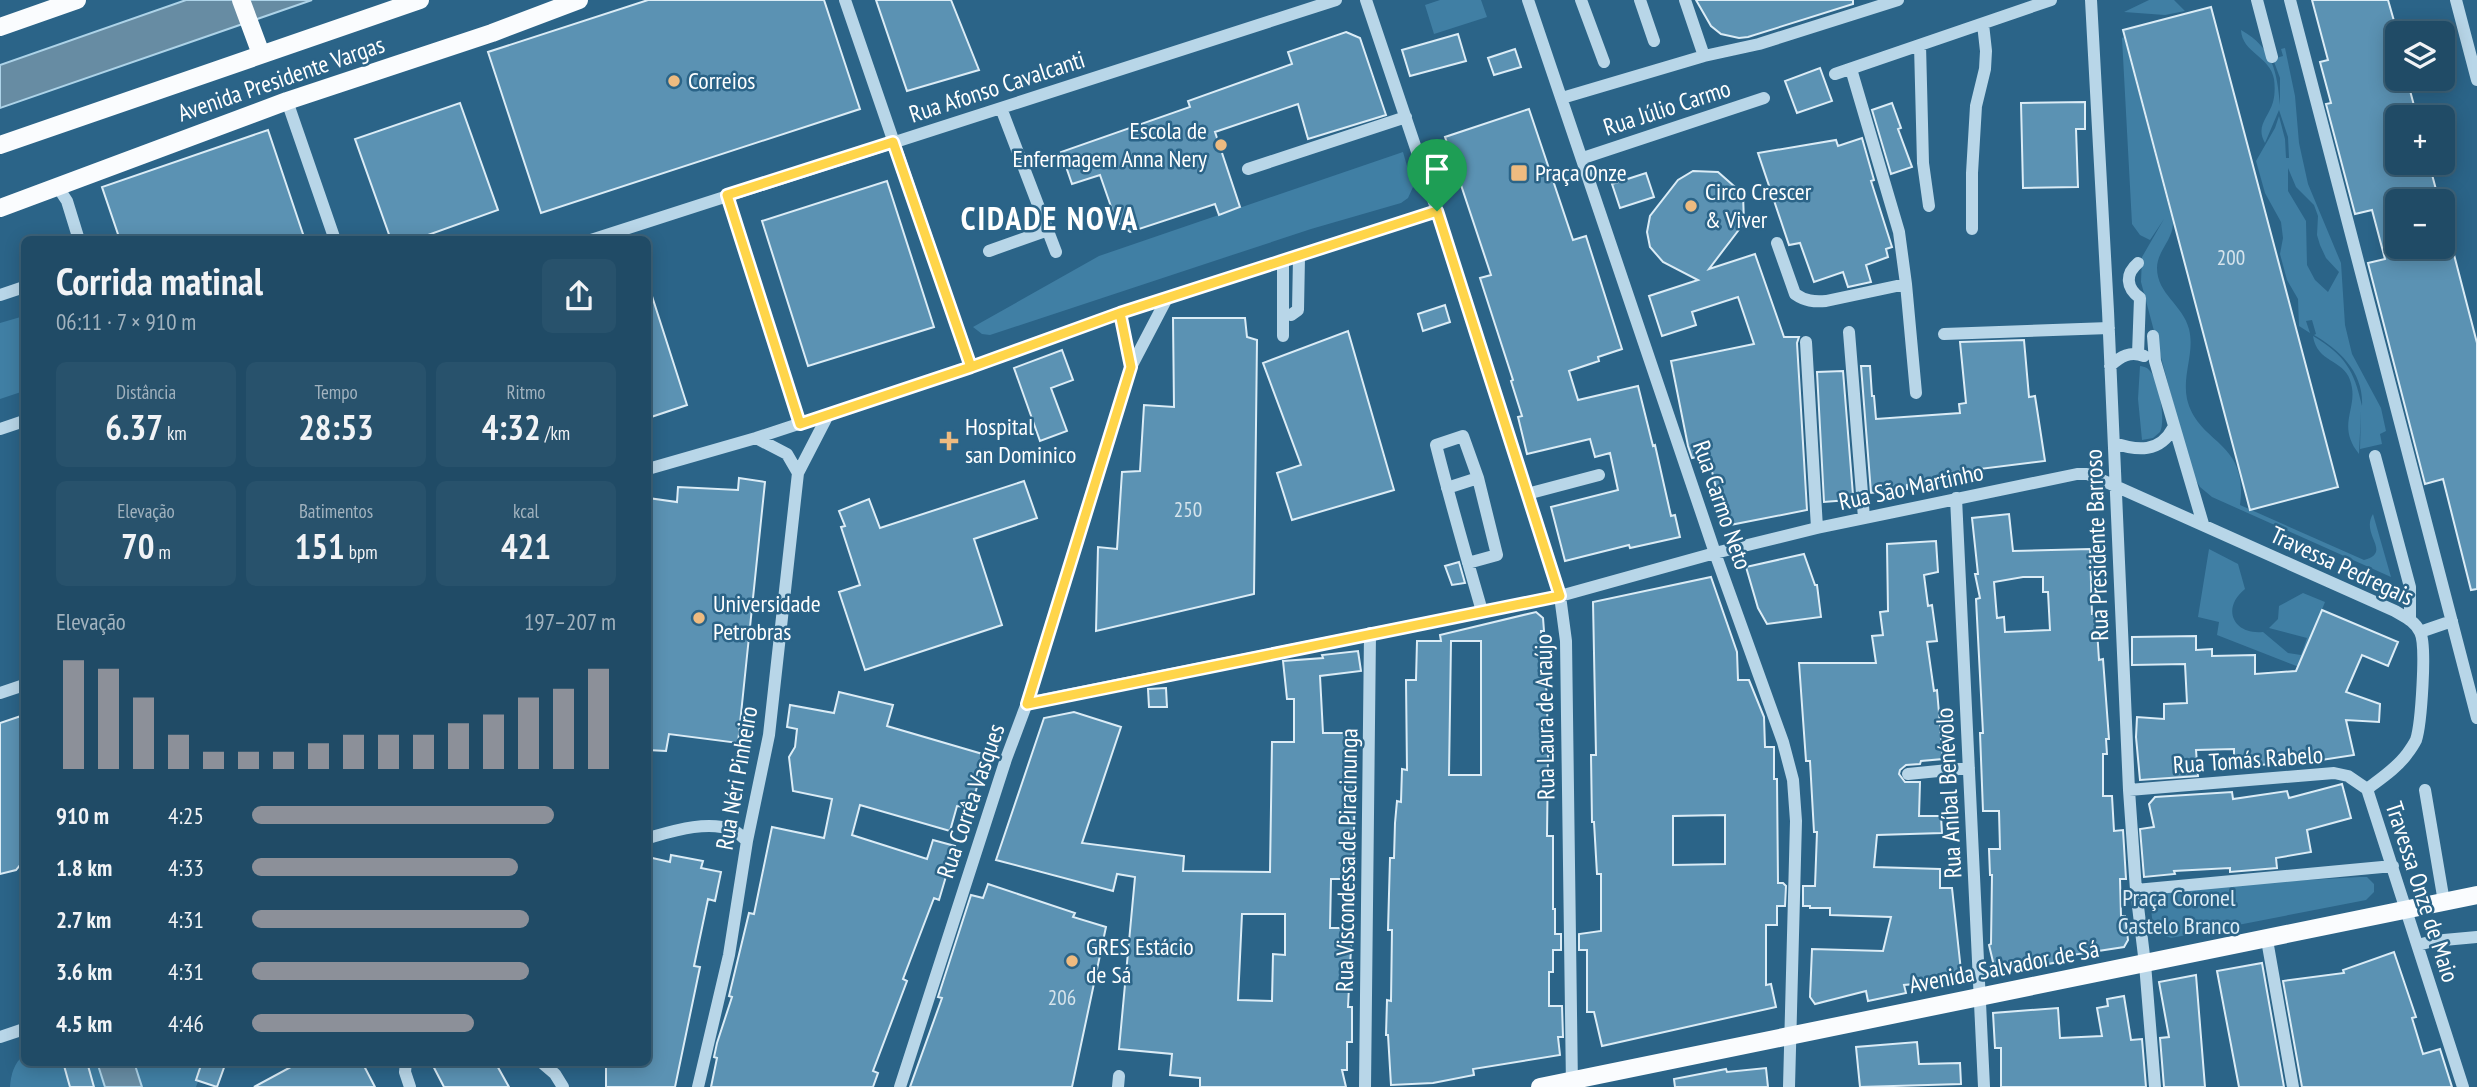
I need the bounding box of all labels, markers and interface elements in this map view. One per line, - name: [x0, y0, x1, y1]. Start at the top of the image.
- map controls: [2385, 21, 2455, 259]
- button: layers: [2385, 21, 2455, 91]
- street label: Avenida Presidente Vargas: [173, 29, 388, 128]
- street label: Rua Afonso Cavalcanti: [905, 43, 1089, 130]
- place label: Correios: [688, 65, 755, 96]
- street label: Rua Júlio Carmo: [1599, 72, 1734, 143]
- marker: Correios: [666, 73, 682, 89]
- button: +: [2385, 105, 2455, 175]
- place label: Escola de Enfermagem Anna Nery: [1013, 115, 1207, 174]
- marker: Escola de Enfermagem Anna Nery: [1213, 137, 1229, 153]
- pin: [1407, 139, 1467, 211]
- icon: arrive: [1418, 150, 1456, 188]
- place label: Praça Onze: [1535, 157, 1627, 188]
- marker: Praça Onze: [1509, 163, 1529, 183]
- place label: Circo Crescer & Viver: [1705, 176, 1812, 235]
- button: −: [2385, 189, 2455, 259]
- district label: CIDADE NOVA: [961, 197, 1139, 239]
- marker: Circo Crescer & Viver: [1683, 198, 1699, 214]
- house number: 200: [2217, 244, 2245, 271]
- text: Corrida matinal: [56, 256, 263, 305]
- button: share: [542, 259, 616, 333]
- text: 06:11 · 7 × 910 m: [56, 307, 196, 336]
- text: Distância: [116, 380, 176, 404]
- text: Tempo: [314, 380, 358, 404]
- text: Ritmo: [506, 380, 546, 404]
- text: 6.37: [105, 404, 163, 450]
- text: 28:53: [298, 404, 374, 450]
- text: 4:32: [482, 404, 541, 450]
- place label: Hospital san Dominico: [965, 411, 1076, 470]
- text: km: [163, 421, 187, 445]
- text: /km: [541, 421, 570, 445]
- marker: Hospital san Dominico: [939, 431, 959, 451]
- street label: Rua Carmo Neto: [1686, 436, 1759, 573]
- street label: Rua Presidente Barroso: [2078, 449, 2115, 641]
- street label: Rua São Martinho: [1836, 456, 1986, 517]
- house number: 250: [1174, 496, 1202, 523]
- text: Elevação: [117, 499, 175, 523]
- text: Batimentos: [299, 499, 373, 523]
- text: kcal: [513, 499, 539, 523]
- street label: Travessa Pedregais: [2265, 519, 2419, 612]
- text: 70: [121, 523, 155, 569]
- text: 151: [294, 523, 345, 569]
- text: 421: [501, 523, 551, 569]
- text: m: [155, 540, 171, 564]
- text: bpm: [345, 540, 378, 564]
- place label: Universidade Petrobras: [713, 588, 821, 647]
- text: Elevação: [56, 607, 126, 636]
- text: 197–207 m: [524, 607, 616, 636]
- marker: Universidade Petrobras: [691, 610, 707, 626]
- street label: Rua Laura de Araújo: [1528, 634, 1561, 800]
- street label: Rua Néri Pinheiro: [709, 704, 764, 852]
- street label: Rua Aníbal Benévolo: [1929, 707, 1968, 879]
- street label: Rua Corrêa Vasques: [930, 720, 1011, 882]
- street label: Rua Viscondessa de Piracinunga: [1329, 728, 1364, 992]
- street label: Rua Tomás Rabelo: [2172, 739, 2324, 780]
- street label: Travessa Onze de Maio: [2379, 798, 2466, 986]
- text: 910 m: [56, 801, 109, 830]
- text: 4:25: [168, 801, 204, 830]
- text: 1.8 km: [56, 853, 112, 882]
- text: 4:33: [168, 853, 204, 882]
- park label: Praça Coronel Castelo Branco: [2118, 882, 2240, 941]
- text: 2.7 km: [56, 905, 111, 934]
- text: 4:31: [168, 905, 204, 934]
- place label: GRES Estácio de Sá: [1086, 931, 1194, 990]
- street label: Avenida Salvador de Sá: [1906, 933, 2101, 1000]
- marker: GRES Estácio de Sá: [1064, 953, 1080, 969]
- text: 3.6 km: [56, 957, 112, 986]
- text: 4:31: [168, 957, 204, 986]
- house number: 206: [1048, 984, 1076, 1011]
- text: 4.5 km: [56, 1009, 112, 1038]
- text: 4:46: [168, 1009, 204, 1038]

